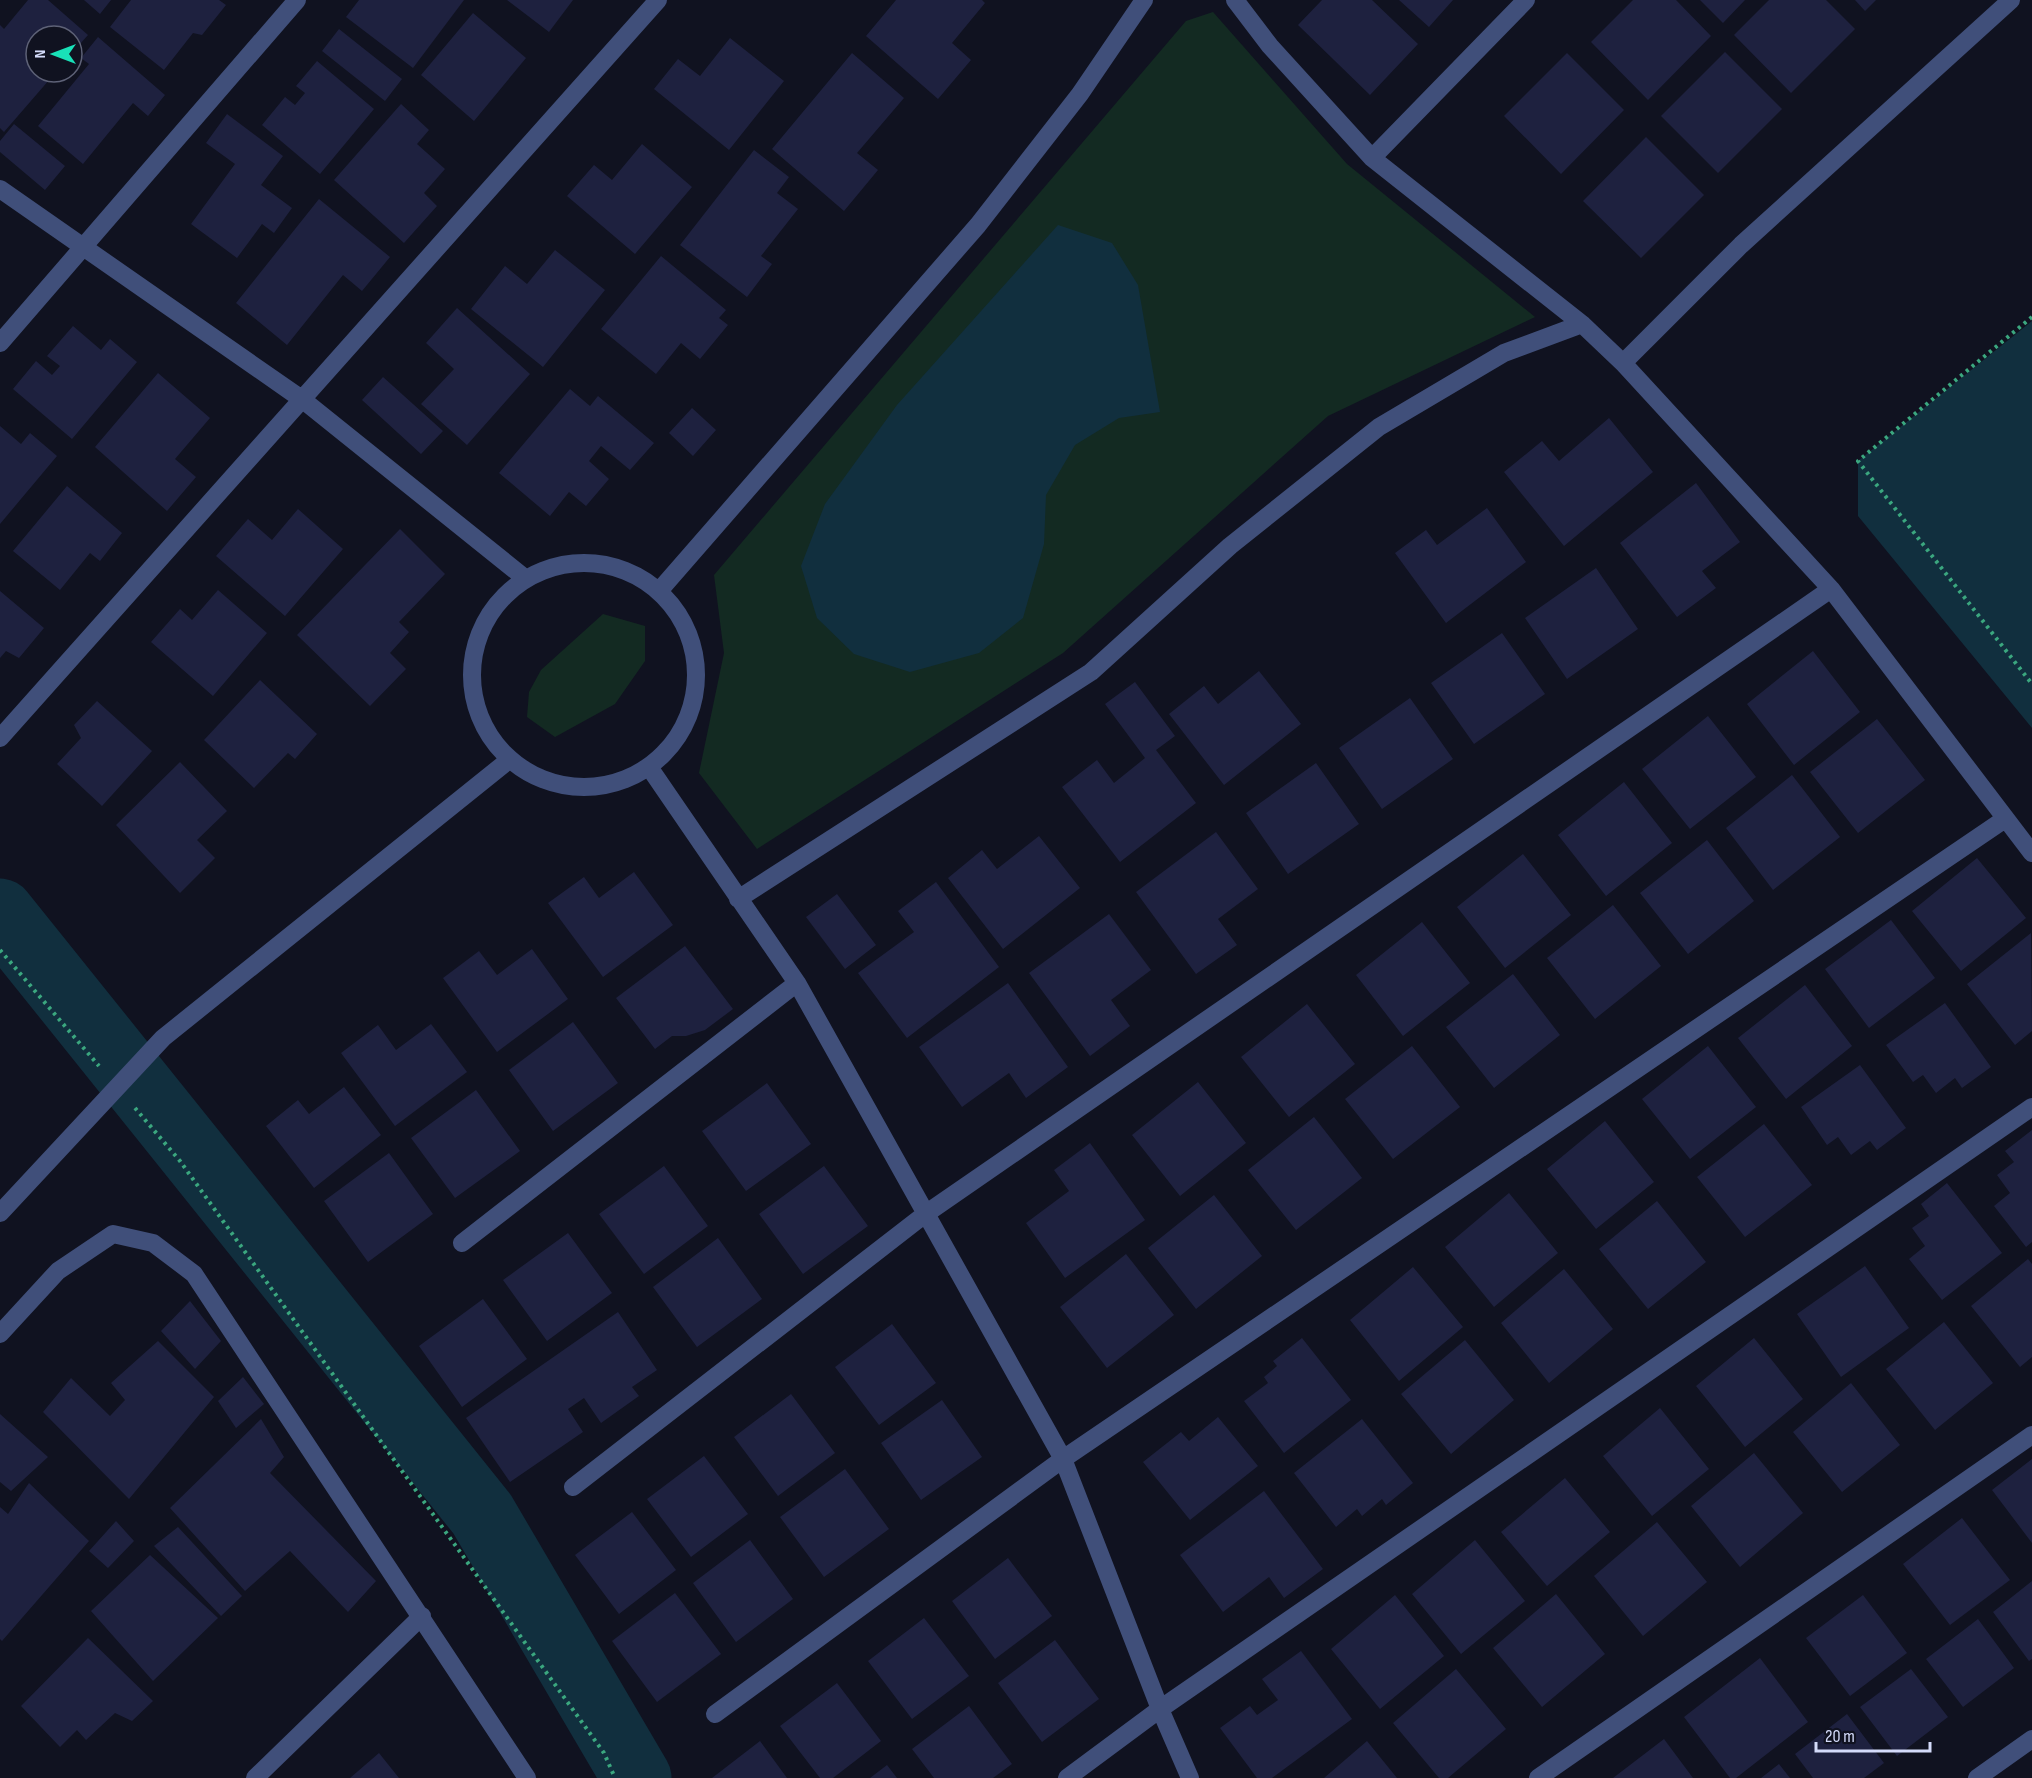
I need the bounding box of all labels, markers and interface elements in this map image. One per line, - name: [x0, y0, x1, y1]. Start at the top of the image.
- north arrow: [24, 24, 84, 84]
- text: N: [31, 50, 50, 58]
- scale bar: [1816, 1715, 1930, 1753]
- text: 20 m: [1825, 1726, 1855, 1747]

